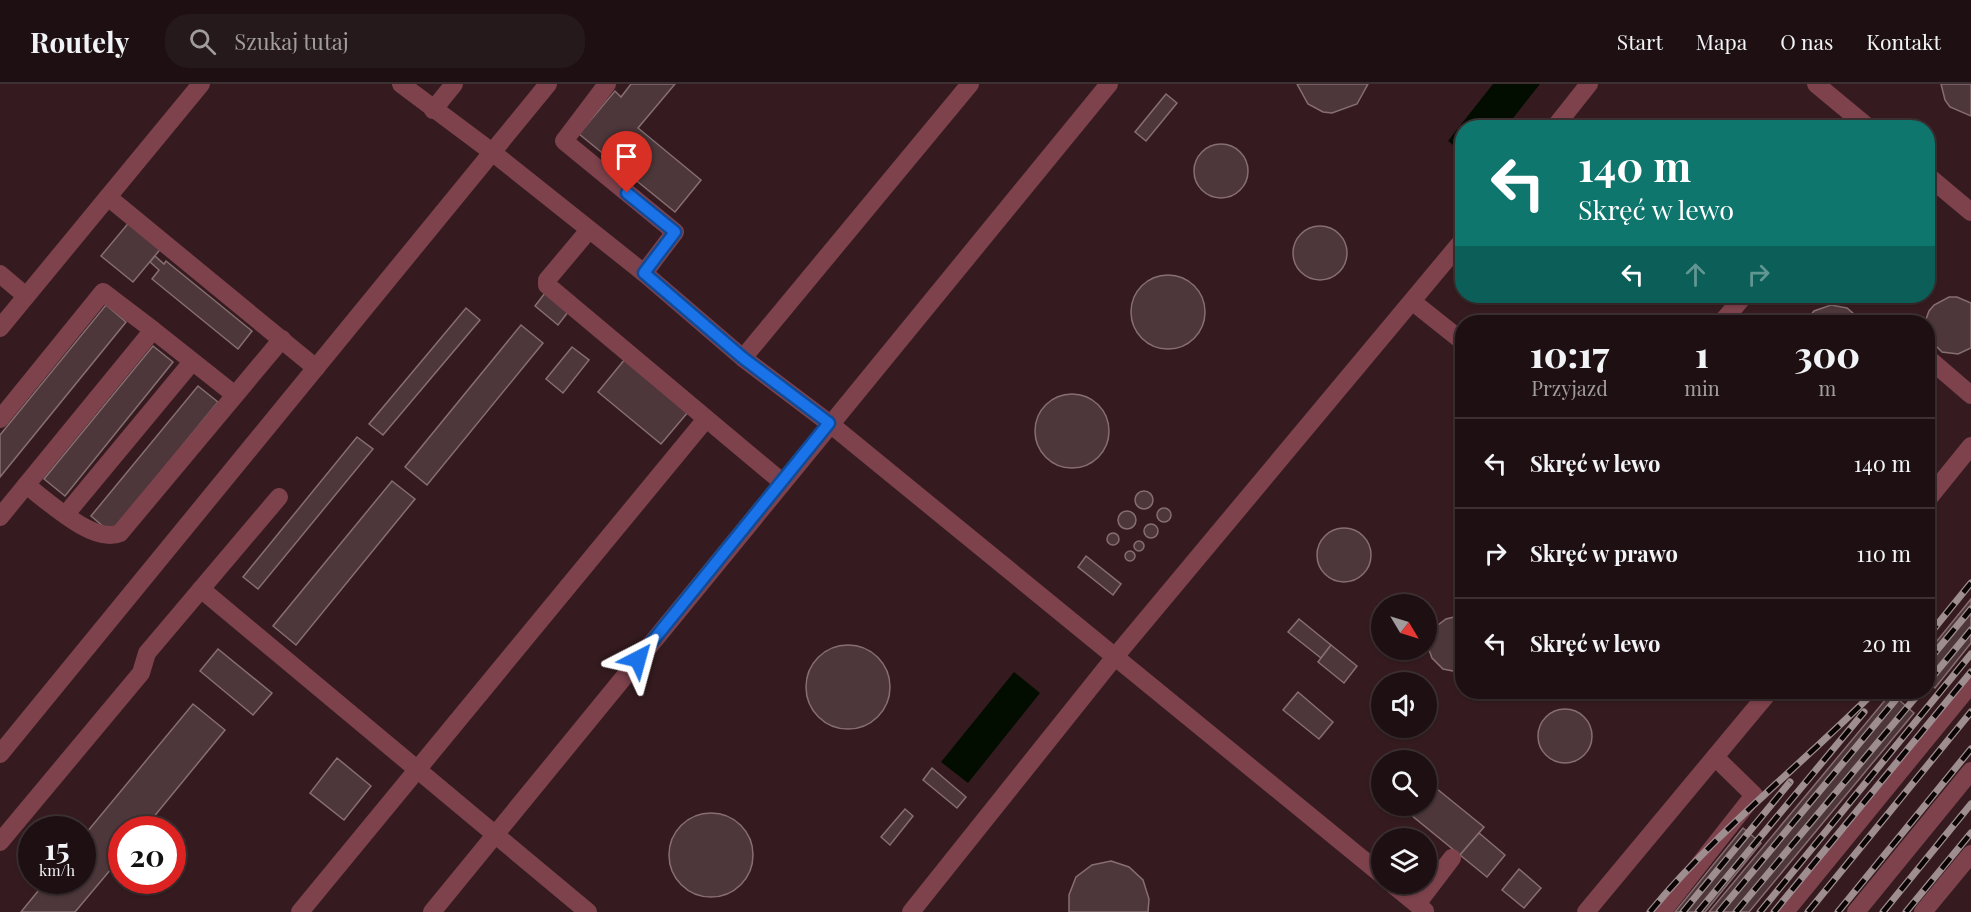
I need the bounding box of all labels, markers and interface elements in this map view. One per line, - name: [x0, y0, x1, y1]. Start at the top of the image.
- search box: [165, 14, 585, 68]
- text: Routely: [30, 23, 129, 60]
- icon: search: [186, 25, 219, 58]
- text: Szukaj tutaj: [234, 26, 349, 56]
- text: Start: [1617, 27, 1663, 55]
- text: Mapa: [1696, 27, 1747, 55]
- text: O nas: [1780, 27, 1833, 55]
- text: Kontakt: [1866, 27, 1941, 55]
- pin: [601, 131, 652, 193]
- text: 140 m: [1578, 137, 1691, 193]
- icon: arrive: [610, 140, 643, 173]
- icon: left: [1479, 144, 1557, 222]
- text: Skręć w lewo: [1578, 191, 1734, 227]
- icon: left: [1616, 258, 1649, 291]
- icon: ahead: [1679, 258, 1712, 291]
- icon: right: [1742, 258, 1775, 291]
- text: 10:17: [1530, 329, 1609, 377]
- text: 1: [1695, 329, 1709, 377]
- text: 300: [1795, 329, 1860, 377]
- text: Przyjazd: [1531, 374, 1608, 401]
- text: min: [1684, 374, 1720, 401]
- text: m: [1818, 374, 1836, 401]
- icon: left: [1479, 447, 1512, 480]
- text: Skręć w lewo: [1530, 448, 1661, 478]
- text: 140 m: [1854, 448, 1911, 478]
- icon: right: [1479, 537, 1512, 570]
- text: Skręć w prawo: [1530, 538, 1678, 568]
- text: 110 m: [1857, 538, 1911, 568]
- north arrow: [1371, 594, 1437, 660]
- map controls: [1371, 594, 1437, 894]
- position arrow: [606, 627, 670, 691]
- icon: left: [1479, 627, 1512, 660]
- text: Skręć w lewo: [1530, 628, 1661, 658]
- text: 20 m: [1862, 628, 1911, 658]
- button: sound: [1371, 672, 1437, 738]
- button: search: [1371, 750, 1437, 816]
- speed limit sign: 20: [108, 816, 186, 894]
- text: 15: [45, 828, 69, 868]
- button: layers: [1371, 828, 1437, 894]
- text: km/h: [39, 860, 75, 880]

